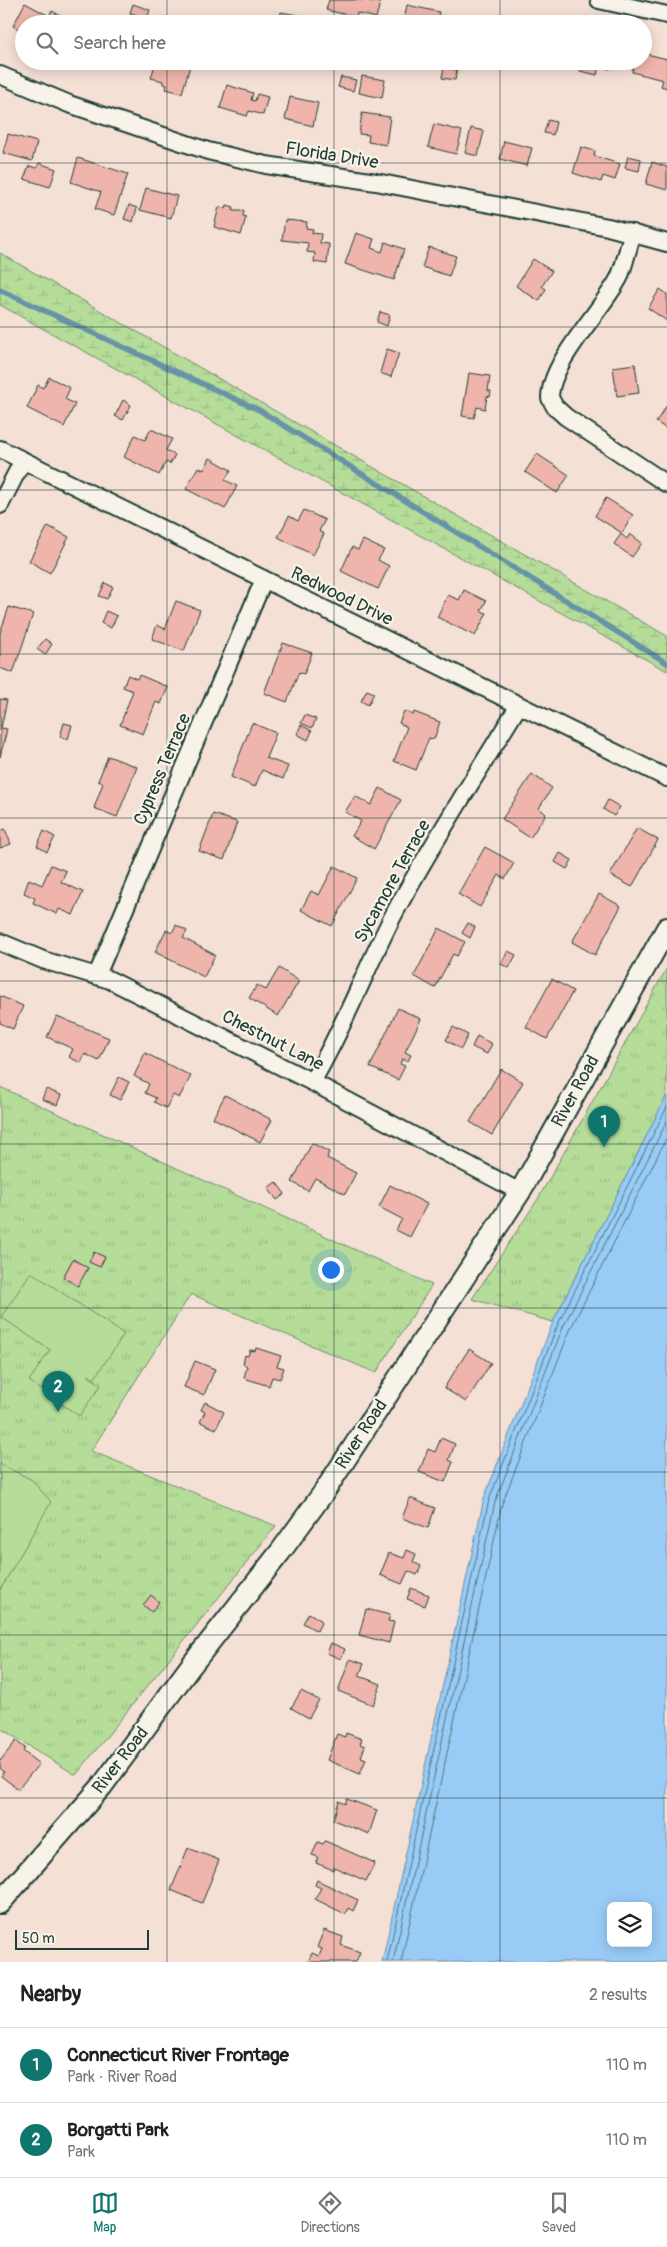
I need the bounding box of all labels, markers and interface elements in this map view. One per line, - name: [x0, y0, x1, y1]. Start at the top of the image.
- search box: [15, 15, 652, 70]
- icon: search: [33, 29, 61, 57]
- text: Search here: [73, 31, 166, 55]
- street label: Florida Drive: [284, 137, 380, 174]
- street label: Redwood Drive: [287, 562, 397, 631]
- street label: Cypress Terrace: [129, 710, 196, 829]
- street label: Sycamore Terrace: [349, 816, 436, 947]
- street label: Chestnut Lane: [218, 1005, 328, 1076]
- street label: River Road: [546, 1051, 605, 1131]
- pin: 1: [588, 1106, 620, 1147]
- your location: [318, 1257, 344, 1283]
- pin: 2: [42, 1371, 74, 1412]
- street label: River Road: [330, 1395, 393, 1474]
- street label: River Road: [87, 1722, 154, 1798]
- map controls: [607, 1902, 652, 1947]
- button: layers: [607, 1902, 652, 1947]
- scale bar: [15, 1927, 149, 1950]
- text: 50 m: [22, 1930, 55, 1947]
- text: Nearby: [20, 1981, 81, 2008]
- text: 2 results: [589, 1985, 647, 2005]
- text: Connecticut River Frontage: [67, 2043, 289, 2067]
- text: 1: [33, 2055, 39, 2075]
- text: 110 m: [606, 2055, 647, 2075]
- text: Park · River Road: [67, 2067, 177, 2087]
- text: Borgatti Park: [67, 2118, 169, 2142]
- text: 2: [32, 2130, 40, 2150]
- text: 110 m: [606, 2130, 647, 2150]
- text: Park: [67, 2142, 95, 2162]
- tab: Map: [91, 2189, 119, 2236]
- tab: Directions: [300, 2189, 360, 2236]
- tab: Saved: [541, 2189, 576, 2236]

